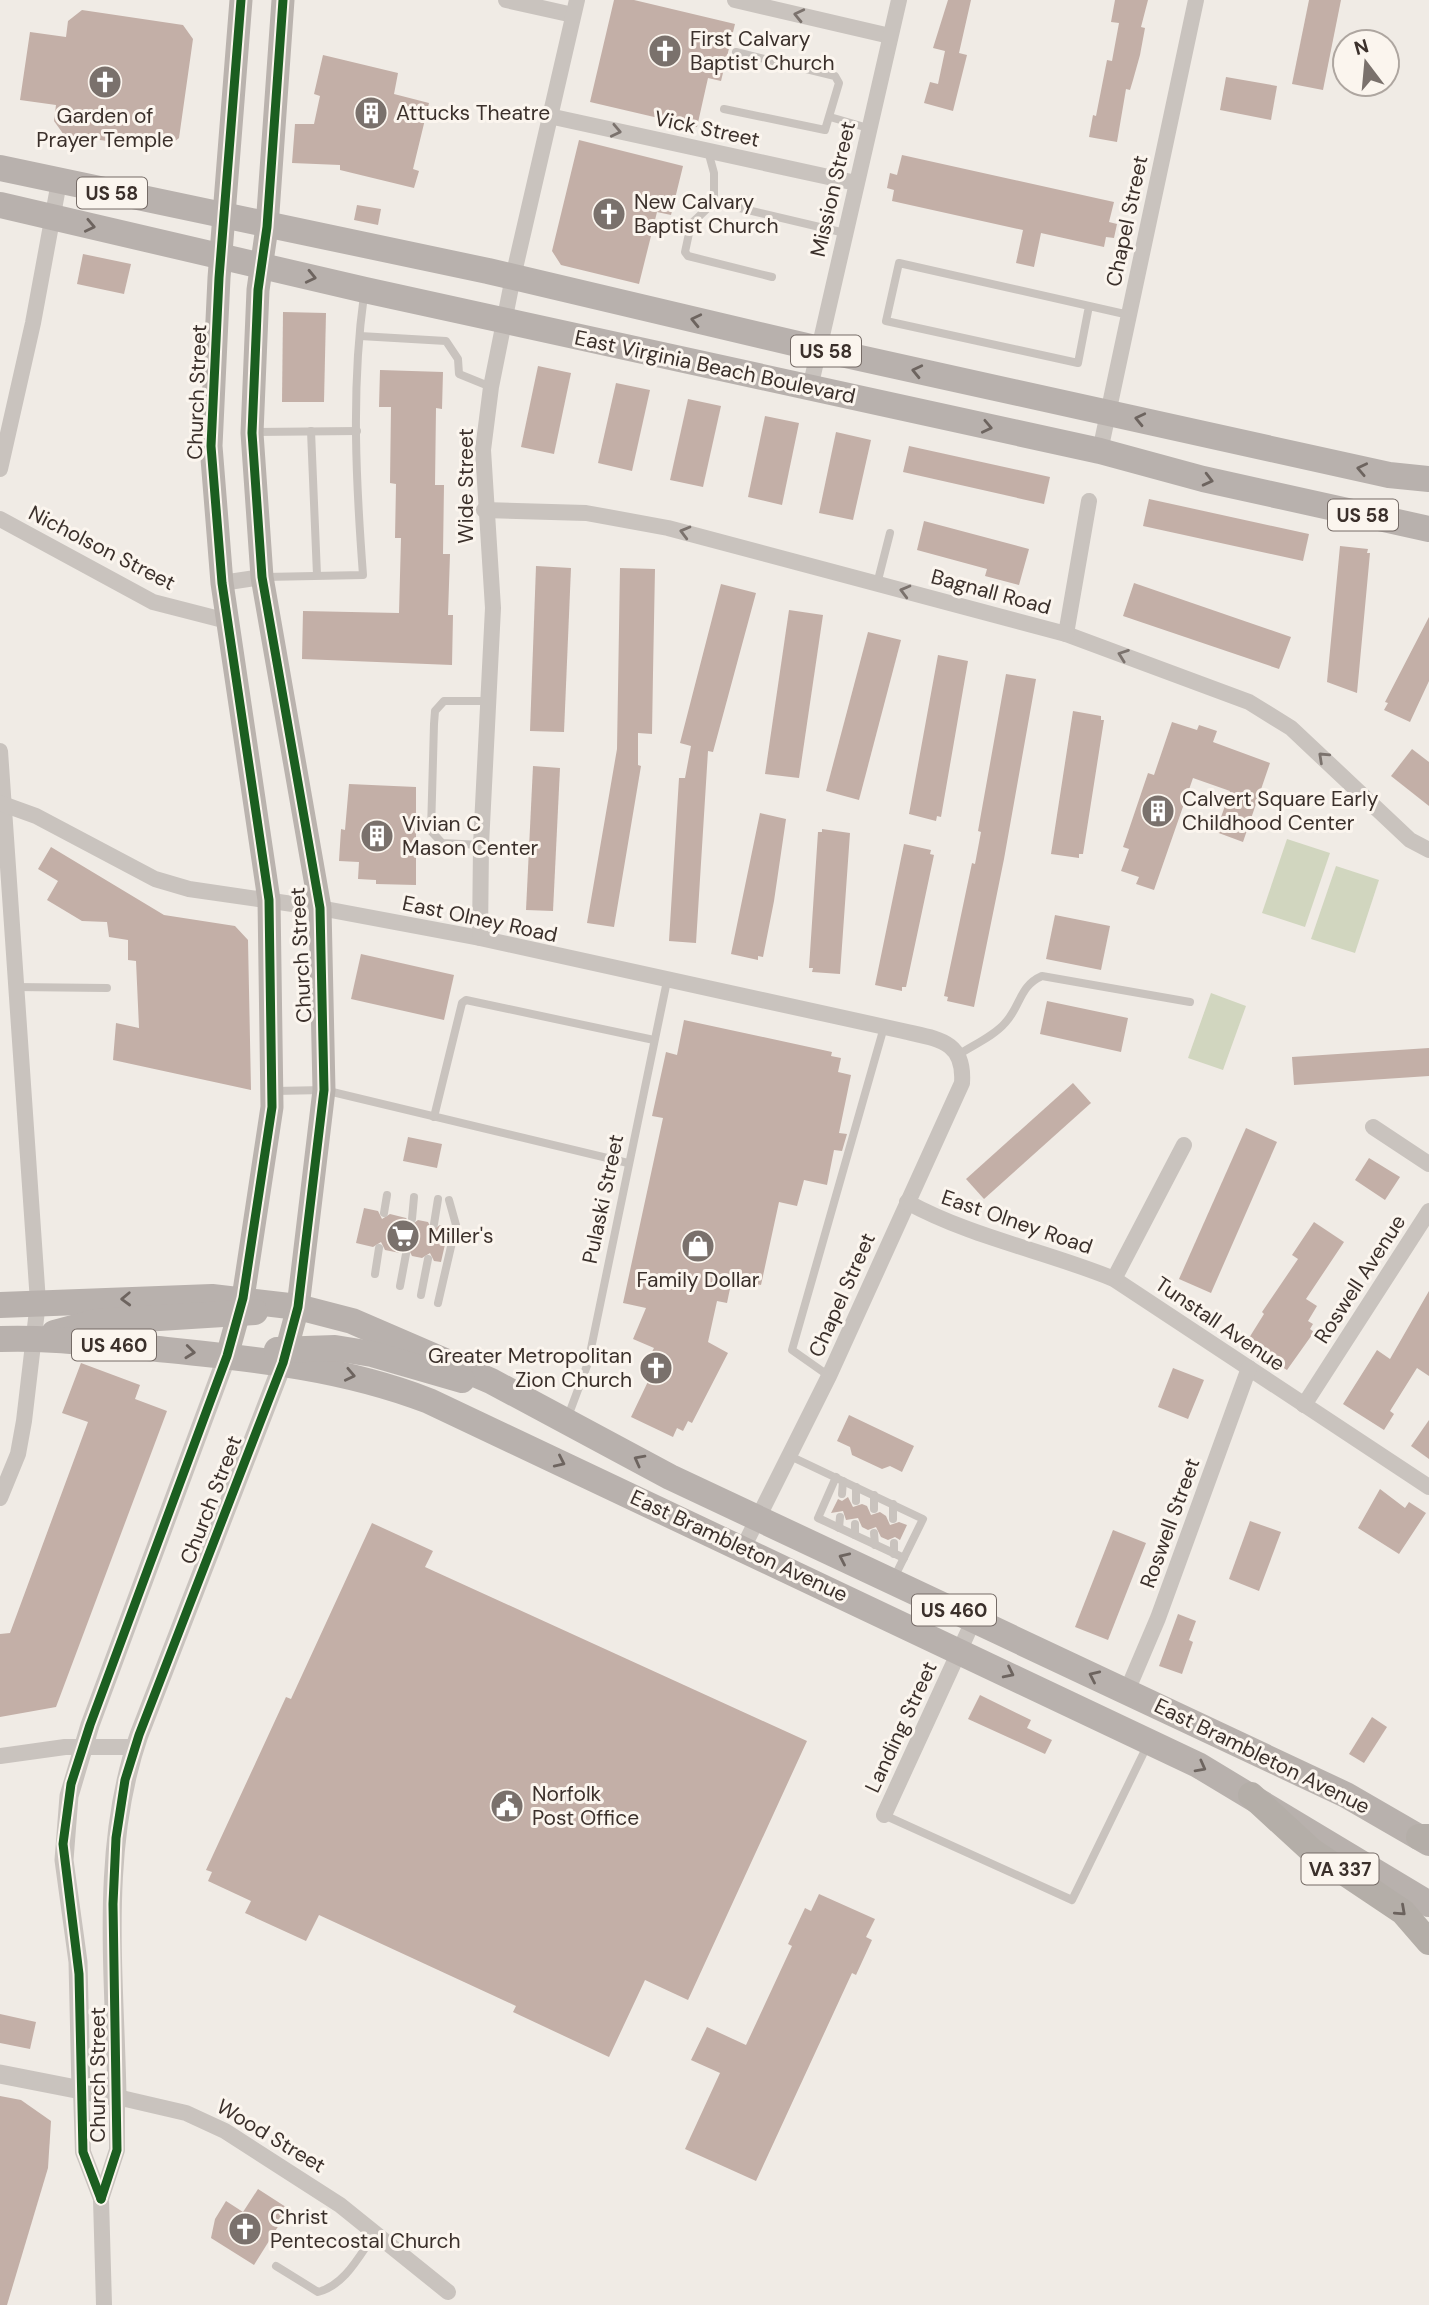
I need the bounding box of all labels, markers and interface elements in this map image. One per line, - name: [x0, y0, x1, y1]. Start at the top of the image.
- one-way arrow: [794, 9, 806, 23]
- place label: First Calvary Baptist Church: [690, 25, 835, 77]
- north arrow: [1331, 28, 1401, 98]
- church icon: First Calvary Baptist Church: [646, 32, 684, 70]
- text: N: [1351, 33, 1372, 61]
- church icon: Garden of Prayer Temple: [86, 63, 124, 101]
- building icon: Attucks Theatre: [352, 94, 390, 132]
- place label: Attucks Theatre: [396, 99, 550, 127]
- place label: Garden of Prayer Temple: [36, 102, 174, 154]
- street label: Vick Street: [652, 104, 762, 154]
- street label: Mission Street: [804, 118, 862, 260]
- one-way arrow: [610, 122, 622, 137]
- street label: Chapel Street: [1099, 153, 1155, 289]
- road number: US 58: [77, 178, 147, 209]
- place label: New Calvary Baptist Church: [634, 188, 779, 240]
- church icon: New Calvary Baptist Church: [590, 195, 628, 233]
- one-way arrow: [84, 218, 96, 232]
- one-way arrow: [305, 269, 317, 283]
- one-way arrow: [690, 314, 702, 328]
- street label: Church Street: [181, 324, 213, 460]
- street label: East Virginia Beach Boulevard: [572, 324, 858, 410]
- road number: US 58: [791, 336, 861, 366]
- one-way arrow: [911, 364, 923, 379]
- one-way arrow: [1134, 413, 1146, 427]
- one-way arrow: [981, 418, 993, 433]
- street label: Wide Street: [452, 428, 480, 544]
- one-way arrow: [1356, 463, 1368, 477]
- one-way arrow: [1202, 472, 1214, 486]
- street label: Nicholson Street: [24, 499, 180, 597]
- road number: US 58: [1328, 500, 1398, 530]
- one-way arrow: [679, 526, 691, 541]
- street label: Bagnall Road: [928, 563, 1054, 621]
- one-way arrow: [899, 585, 911, 599]
- one-way arrow: [1117, 649, 1129, 663]
- one-way arrow: [1318, 753, 1331, 766]
- place label: Calvert Square Early Childhood Center: [1182, 785, 1379, 837]
- building icon: Calvert Square Early Childhood Center: [1139, 792, 1177, 830]
- place label: Vivian C Mason Center: [402, 810, 539, 862]
- building icon: Vivian C Mason Center: [358, 817, 396, 855]
- street label: Church Street: [283, 886, 319, 1024]
- street label: East Olney Road: [400, 889, 560, 949]
- street label: Pulaski Street: [576, 1132, 630, 1266]
- street label: East Olney Road: [938, 1183, 1096, 1261]
- street label: Roswell Avenue: [1308, 1209, 1412, 1349]
- supermarket icon: Miller's: [384, 1217, 422, 1255]
- place label: Miller's: [428, 1222, 494, 1250]
- shop icon: Family Dollar: [679, 1227, 717, 1265]
- street label: Chapel Street: [802, 1228, 882, 1362]
- place label: Family Dollar: [636, 1266, 760, 1294]
- street label: Tunstall Avenue: [1150, 1270, 1290, 1378]
- one-way arrow: [120, 1292, 131, 1307]
- road number: US 460: [72, 1330, 156, 1360]
- place label: Greater Metropolitan Zion Church: [428, 1342, 632, 1394]
- one-way arrow: [184, 1345, 196, 1360]
- church icon: Greater Metropolitan Zion Church: [637, 1349, 675, 1387]
- one-way arrow: [344, 1366, 356, 1381]
- street label: Church Street: [174, 1432, 248, 1568]
- one-way arrow: [553, 1453, 565, 1467]
- street label: Roswell Street: [1134, 1454, 1206, 1592]
- one-way arrow: [634, 1455, 646, 1469]
- street label: East Brambleton Avenue: [626, 1483, 852, 1609]
- one-way arrow: [839, 1552, 851, 1566]
- road number: US 460: [912, 1594, 996, 1626]
- street label: Landing Street: [858, 1657, 944, 1797]
- one-way arrow: [1002, 1665, 1014, 1679]
- one-way arrow: [1089, 1670, 1101, 1684]
- street label: East Brambleton Avenue: [1150, 1692, 1375, 1820]
- one-way arrow: [1194, 1758, 1206, 1772]
- place label: Norfolk Post Office: [532, 1780, 639, 1832]
- public building icon: Norfolk Post Office: [488, 1787, 526, 1825]
- road number: VA 337: [1302, 1854, 1378, 1884]
- one-way arrow: [1393, 1903, 1406, 1916]
- street label: Church Street: [84, 2007, 112, 2143]
- street label: Wood Street: [211, 2092, 331, 2180]
- place label: Christ Pentecostal Church: [270, 2203, 461, 2255]
- church icon: Christ Pentecostal Church: [226, 2210, 264, 2248]

